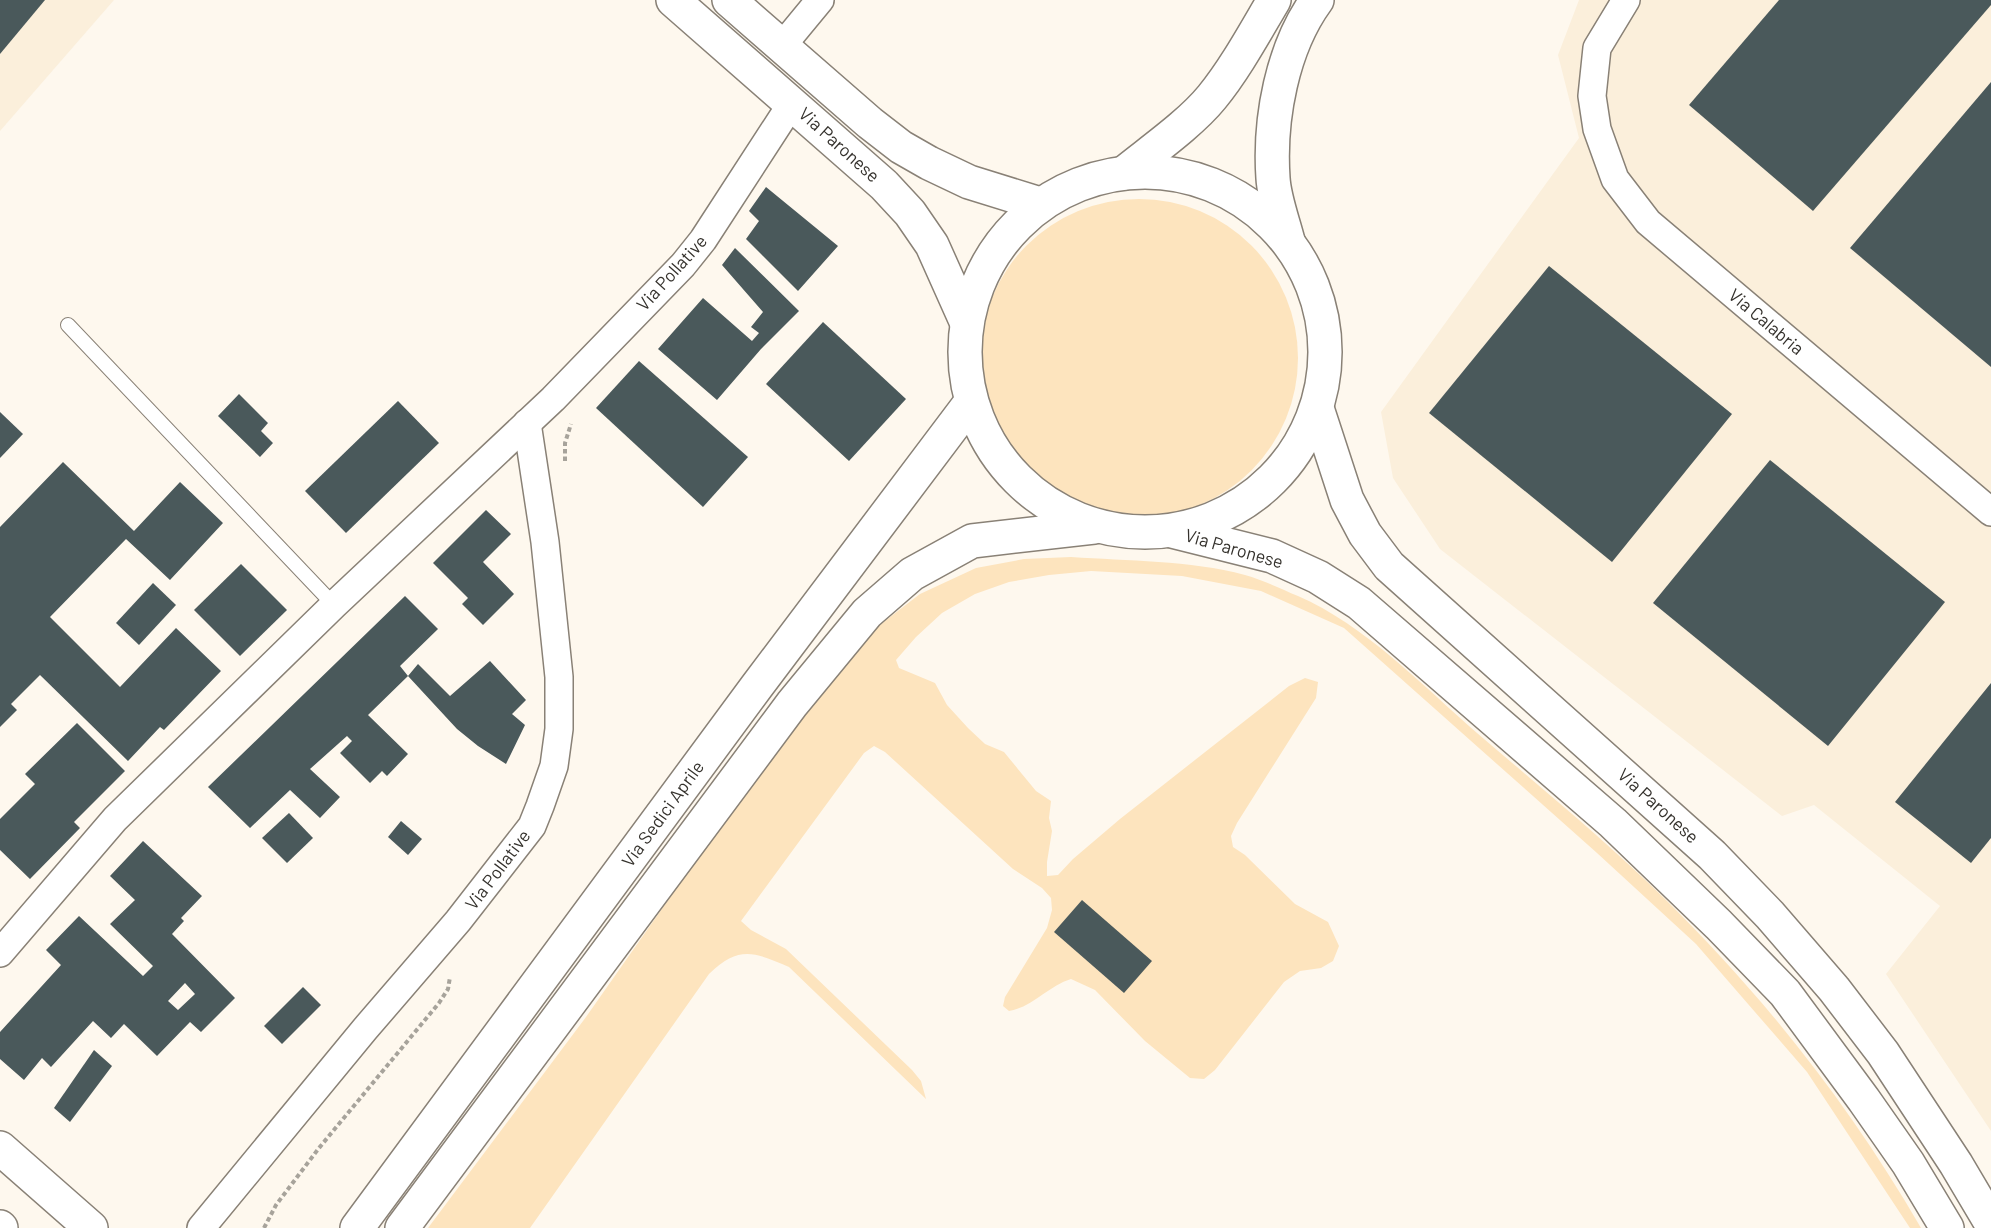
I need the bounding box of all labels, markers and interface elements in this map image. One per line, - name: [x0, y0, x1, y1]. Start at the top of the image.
- street label: Via Paronese: [795, 102, 885, 186]
- street label: Via Pollative: [631, 230, 711, 315]
- street label: Via Calabria: [1725, 283, 1809, 359]
- street label: Via Paronese: [1183, 523, 1286, 573]
- street label: Via Sedici Aprile: [616, 756, 708, 871]
- street label: Via Paronese: [1614, 763, 1704, 847]
- street label: Via Pollative: [460, 825, 534, 914]

